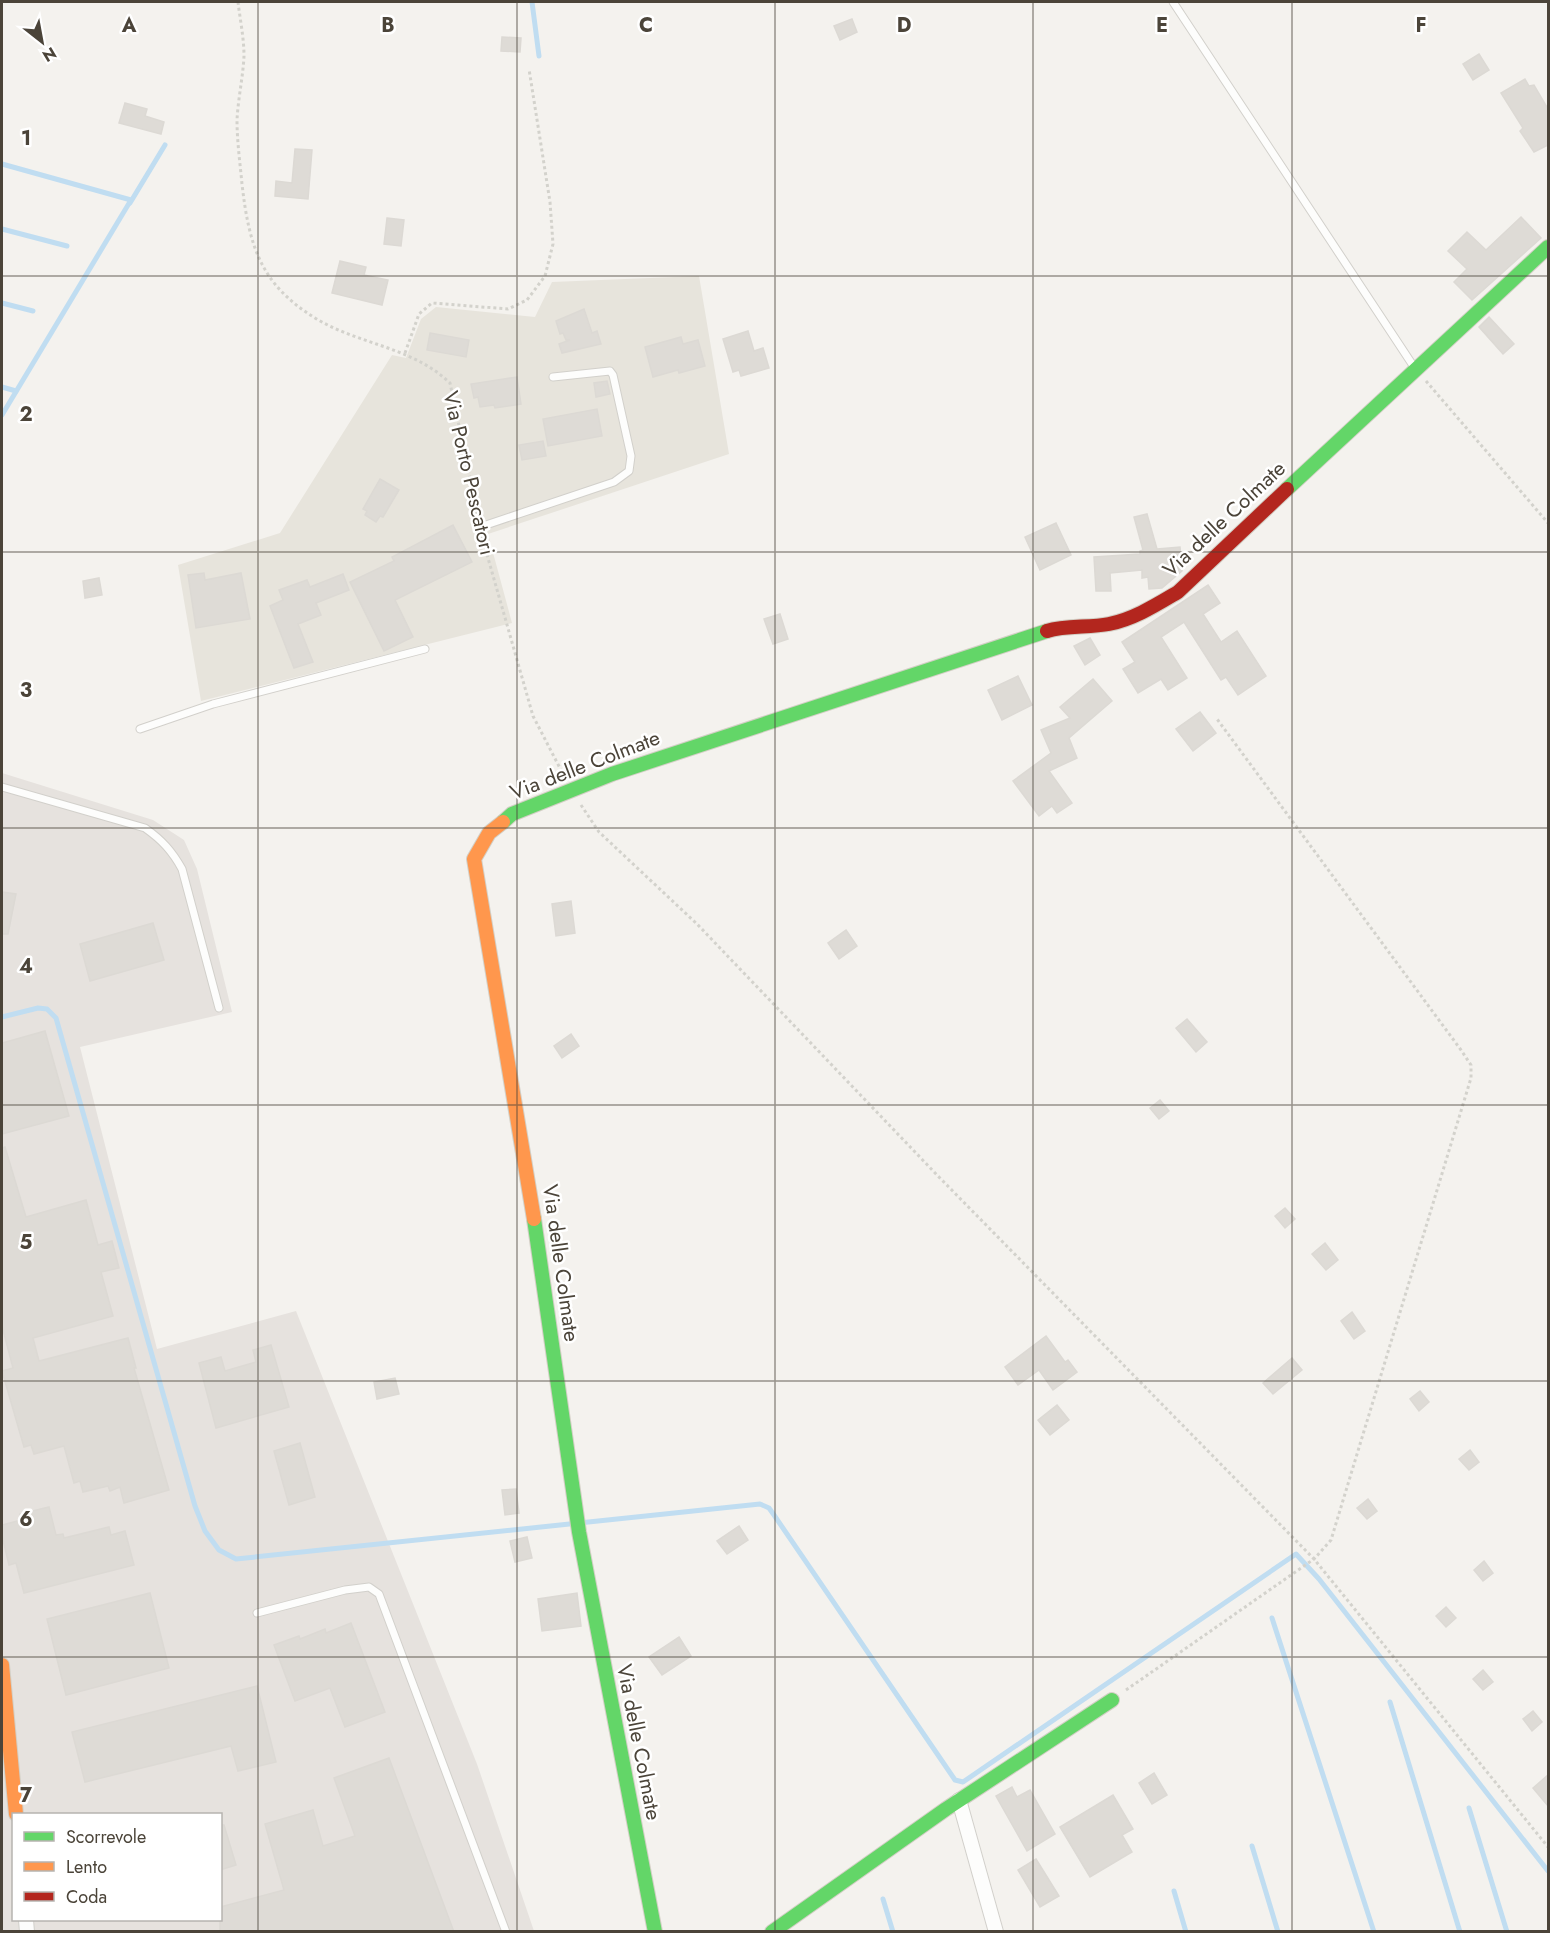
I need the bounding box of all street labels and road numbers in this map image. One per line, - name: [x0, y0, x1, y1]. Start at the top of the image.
- street label: Via Porto Pescatori: [436, 388, 502, 558]
- street label: Via delle Colmate: [1156, 454, 1292, 584]
- street label: Via delle Colmate: [506, 723, 664, 807]
- street label: Via delle Colmate: [535, 1183, 587, 1344]
- street label: Via delle Colmate: [609, 1661, 669, 1823]

